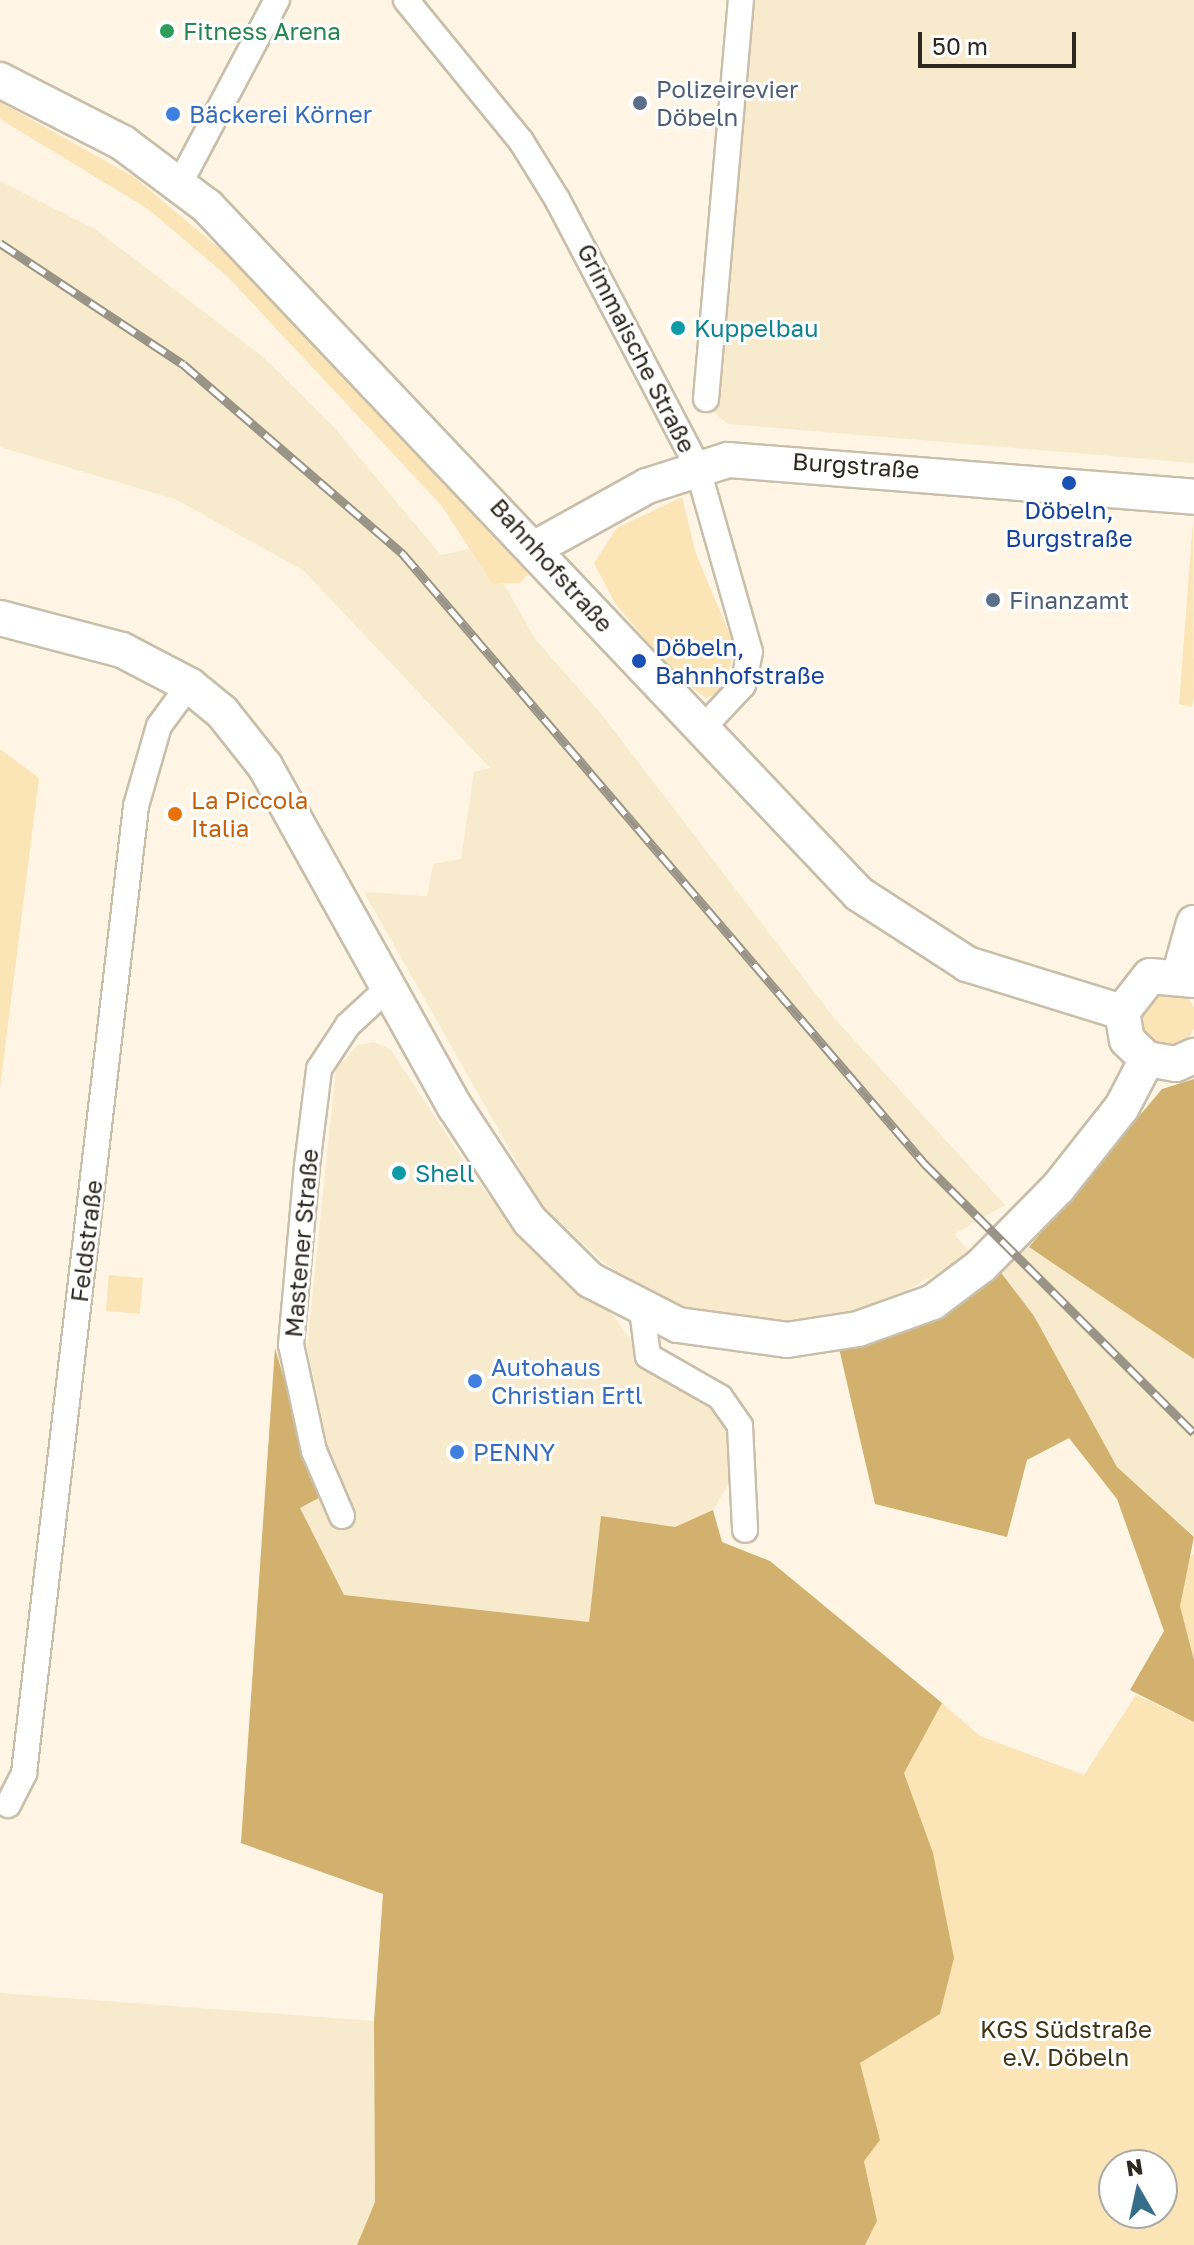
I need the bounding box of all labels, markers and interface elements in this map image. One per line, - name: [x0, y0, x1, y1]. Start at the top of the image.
- scale bar: [922, 16, 1080, 66]
- place label: Fitness Arena: [183, 17, 341, 45]
- marker: Fitness Arena: [158, 22, 176, 40]
- text: 50 m: [932, 31, 988, 60]
- place label: Polizeirevier Döbeln: [656, 75, 798, 131]
- marker: Polizeirevier Döbeln: [631, 94, 649, 112]
- place label: Bäckerei Körner: [189, 100, 372, 128]
- marker: Bäckerei Körner: [164, 105, 182, 123]
- street label: Grimmaische Straße: [572, 239, 702, 457]
- place label: Kuppelbau: [694, 314, 819, 342]
- marker: Kuppelbau: [669, 319, 687, 337]
- street label: Burgstraße: [791, 446, 921, 484]
- marker: Döbeln, Burgstraße: [1060, 474, 1078, 492]
- street label: Bahnhofstraße: [485, 492, 619, 638]
- place label: Döbeln, Burgstraße: [1005, 496, 1133, 552]
- place label: Finanzamt: [1009, 586, 1129, 614]
- marker: Finanzamt: [984, 591, 1002, 609]
- place label: Döbeln, Bahnhofstraße: [655, 633, 825, 689]
- marker: Döbeln, Bahnhofstraße: [630, 652, 648, 670]
- place label: La Piccola Italia: [191, 786, 308, 842]
- marker: La Piccola Italia: [166, 805, 184, 823]
- street label: Mastener Straße: [278, 1147, 324, 1339]
- place label: Shell: [415, 1159, 474, 1187]
- marker: Shell: [390, 1164, 408, 1182]
- street label: Feldstraße: [64, 1178, 108, 1304]
- place label: Autohaus Christian Ertl: [491, 1353, 643, 1409]
- marker: Autohaus Christian Ertl: [466, 1372, 484, 1390]
- place label: PENNY: [473, 1438, 555, 1466]
- marker: PENNY: [448, 1443, 466, 1461]
- park label: KGS Südstraße e.V. Döbeln: [980, 2015, 1152, 2071]
- north arrow: [1098, 2149, 1178, 2229]
- text: N: [1124, 2152, 1145, 2181]

